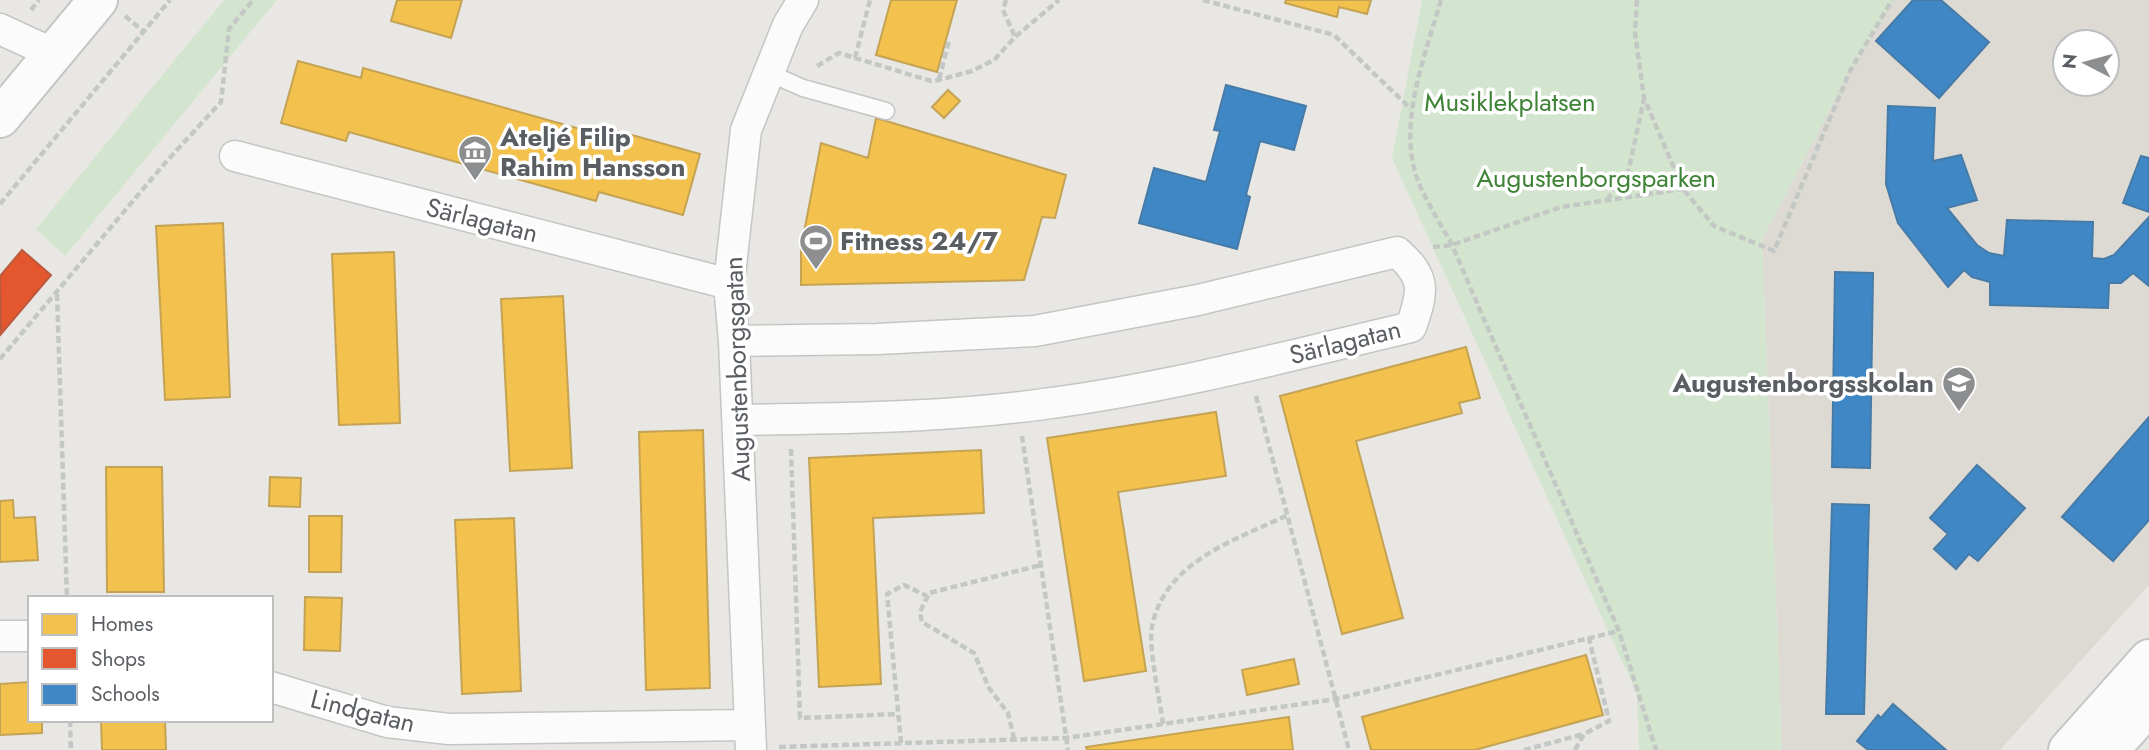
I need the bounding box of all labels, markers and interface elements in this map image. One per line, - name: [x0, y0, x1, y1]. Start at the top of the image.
- north arrow: [2051, 28, 2121, 98]
- text: N: [2055, 52, 2084, 70]
- park label: Musiklekplatsen: [1424, 83, 1596, 121]
- place label: Ateljé Filip Rahim Hansson: [499, 118, 685, 186]
- museum icon: Ateljé Filip Rahim Hansson: [456, 133, 494, 182]
- park label: Augustenborgsparken: [1476, 159, 1716, 197]
- street label: Särlagatan: [422, 188, 542, 252]
- sports icon: Fitness 24/7: [797, 222, 835, 271]
- place label: Fitness 24/7: [840, 222, 998, 260]
- street label: Augustenborgsgatan: [714, 256, 760, 482]
- street label: Särlagatan: [1285, 310, 1405, 374]
- place label: Augustenborgsskolan: [1671, 364, 1934, 402]
- school or university icon: Augustenborgsskolan: [1940, 364, 1978, 413]
- legend: [28, 596, 273, 722]
- text: Homes: [91, 609, 153, 639]
- text: Shops: [91, 644, 145, 674]
- text: Schools: [91, 679, 160, 709]
- street label: Lindgatan: [307, 680, 419, 742]

